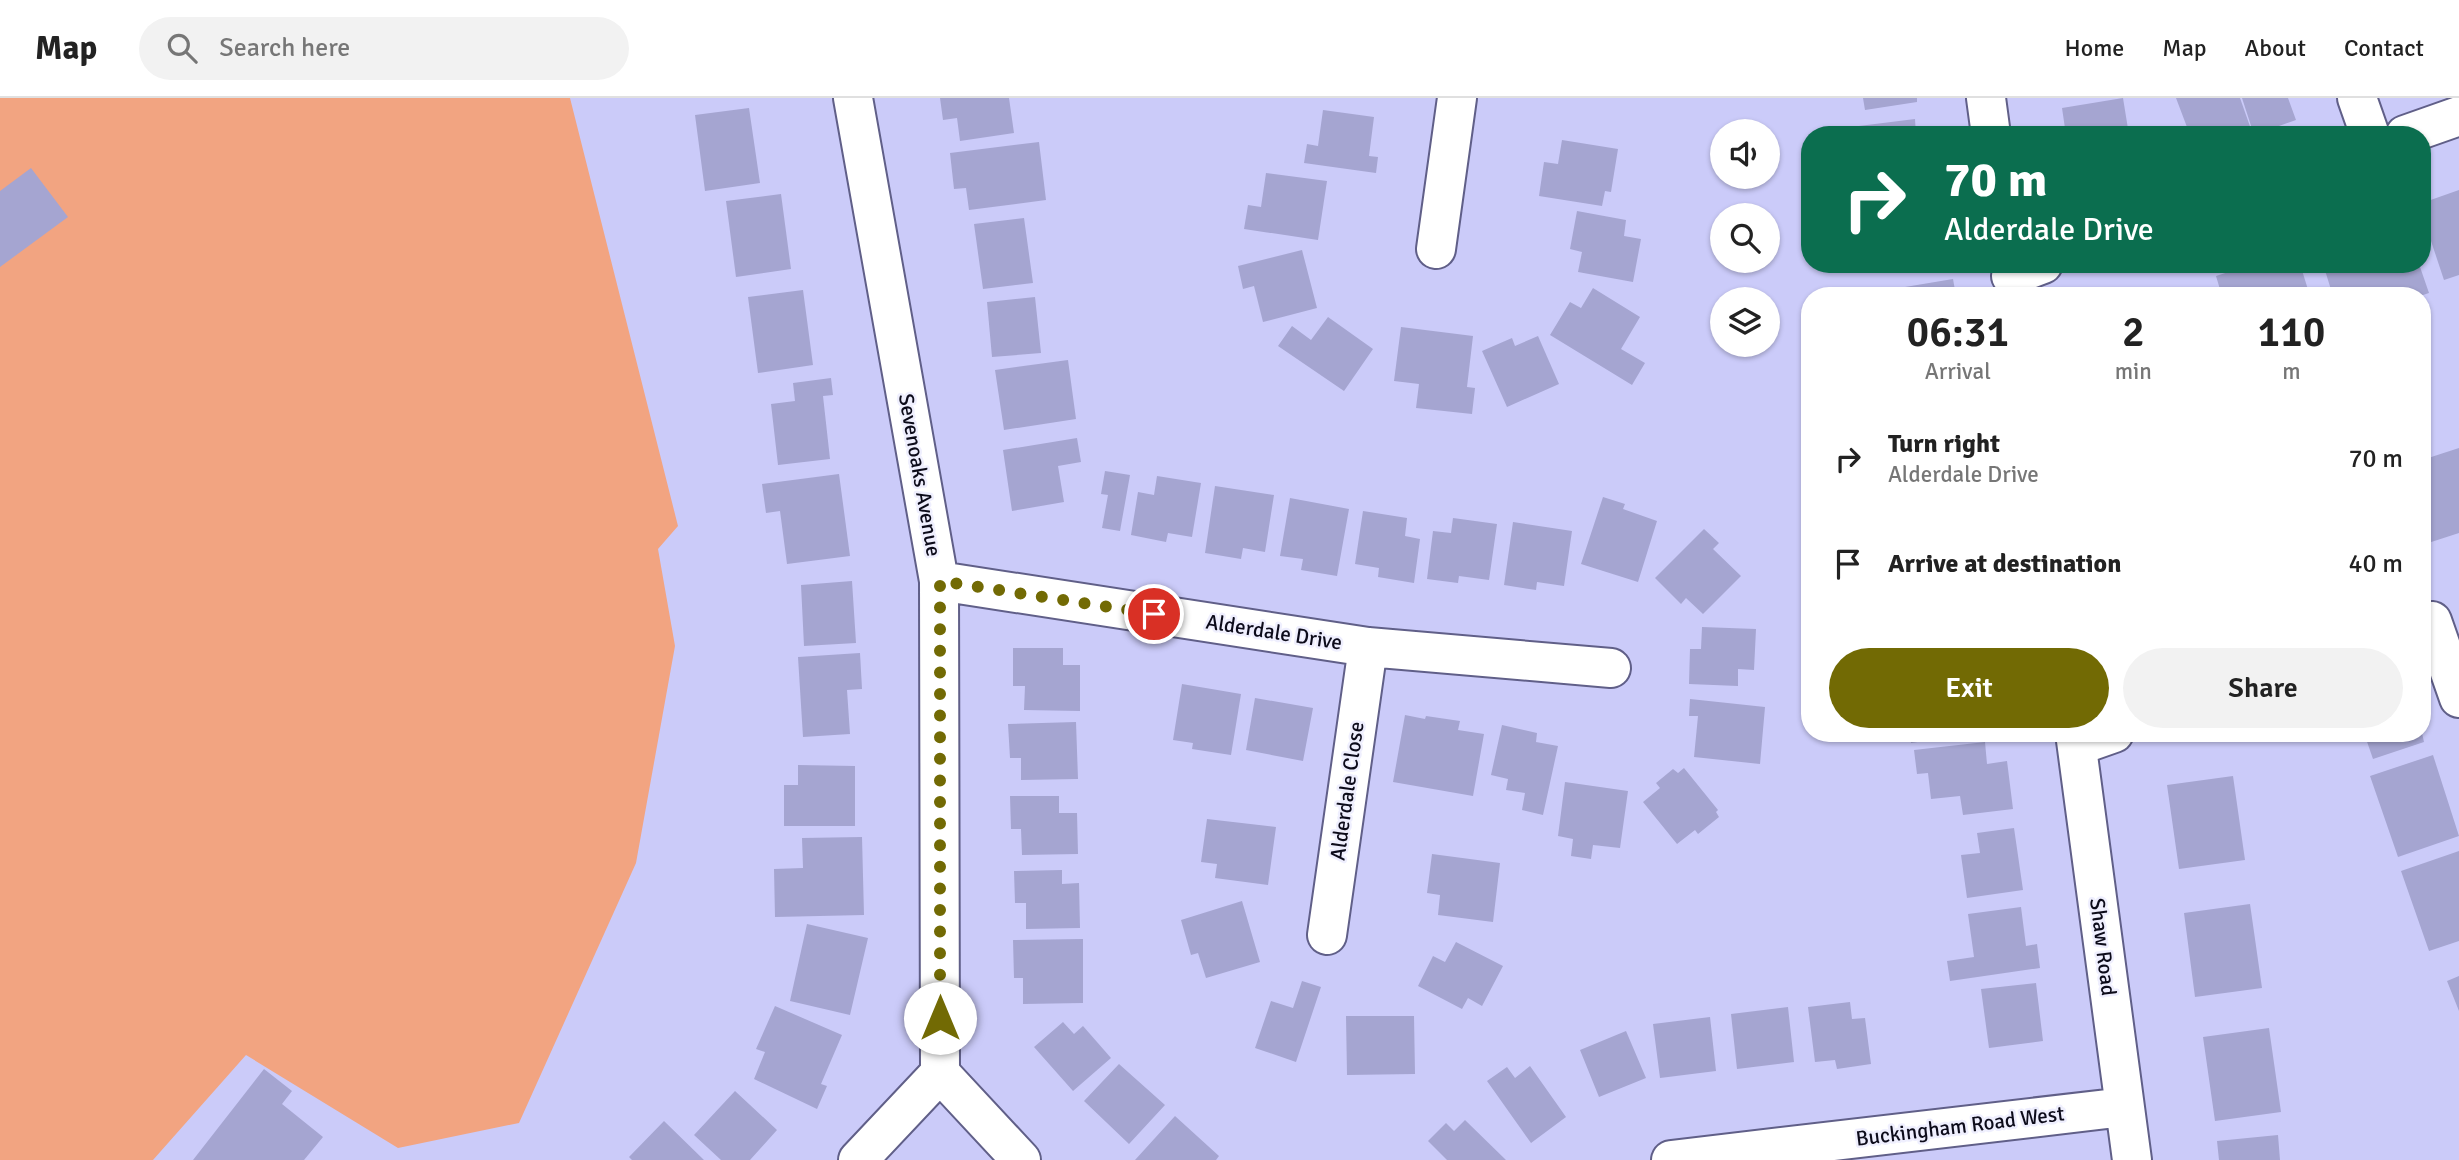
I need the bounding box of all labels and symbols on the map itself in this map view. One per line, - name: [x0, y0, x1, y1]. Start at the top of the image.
- street label: Sevenoaks Avenue: [893, 392, 947, 558]
- pin: [1124, 584, 1184, 644]
- street label: Alderdale Drive: [1204, 608, 1344, 656]
- street label: Alderdale Close: [1324, 720, 1370, 862]
- street label: Shaw Road: [2084, 897, 2122, 997]
- position arrow: [903, 981, 977, 1055]
- street label: Buckingham Road West: [1854, 1100, 2066, 1152]

